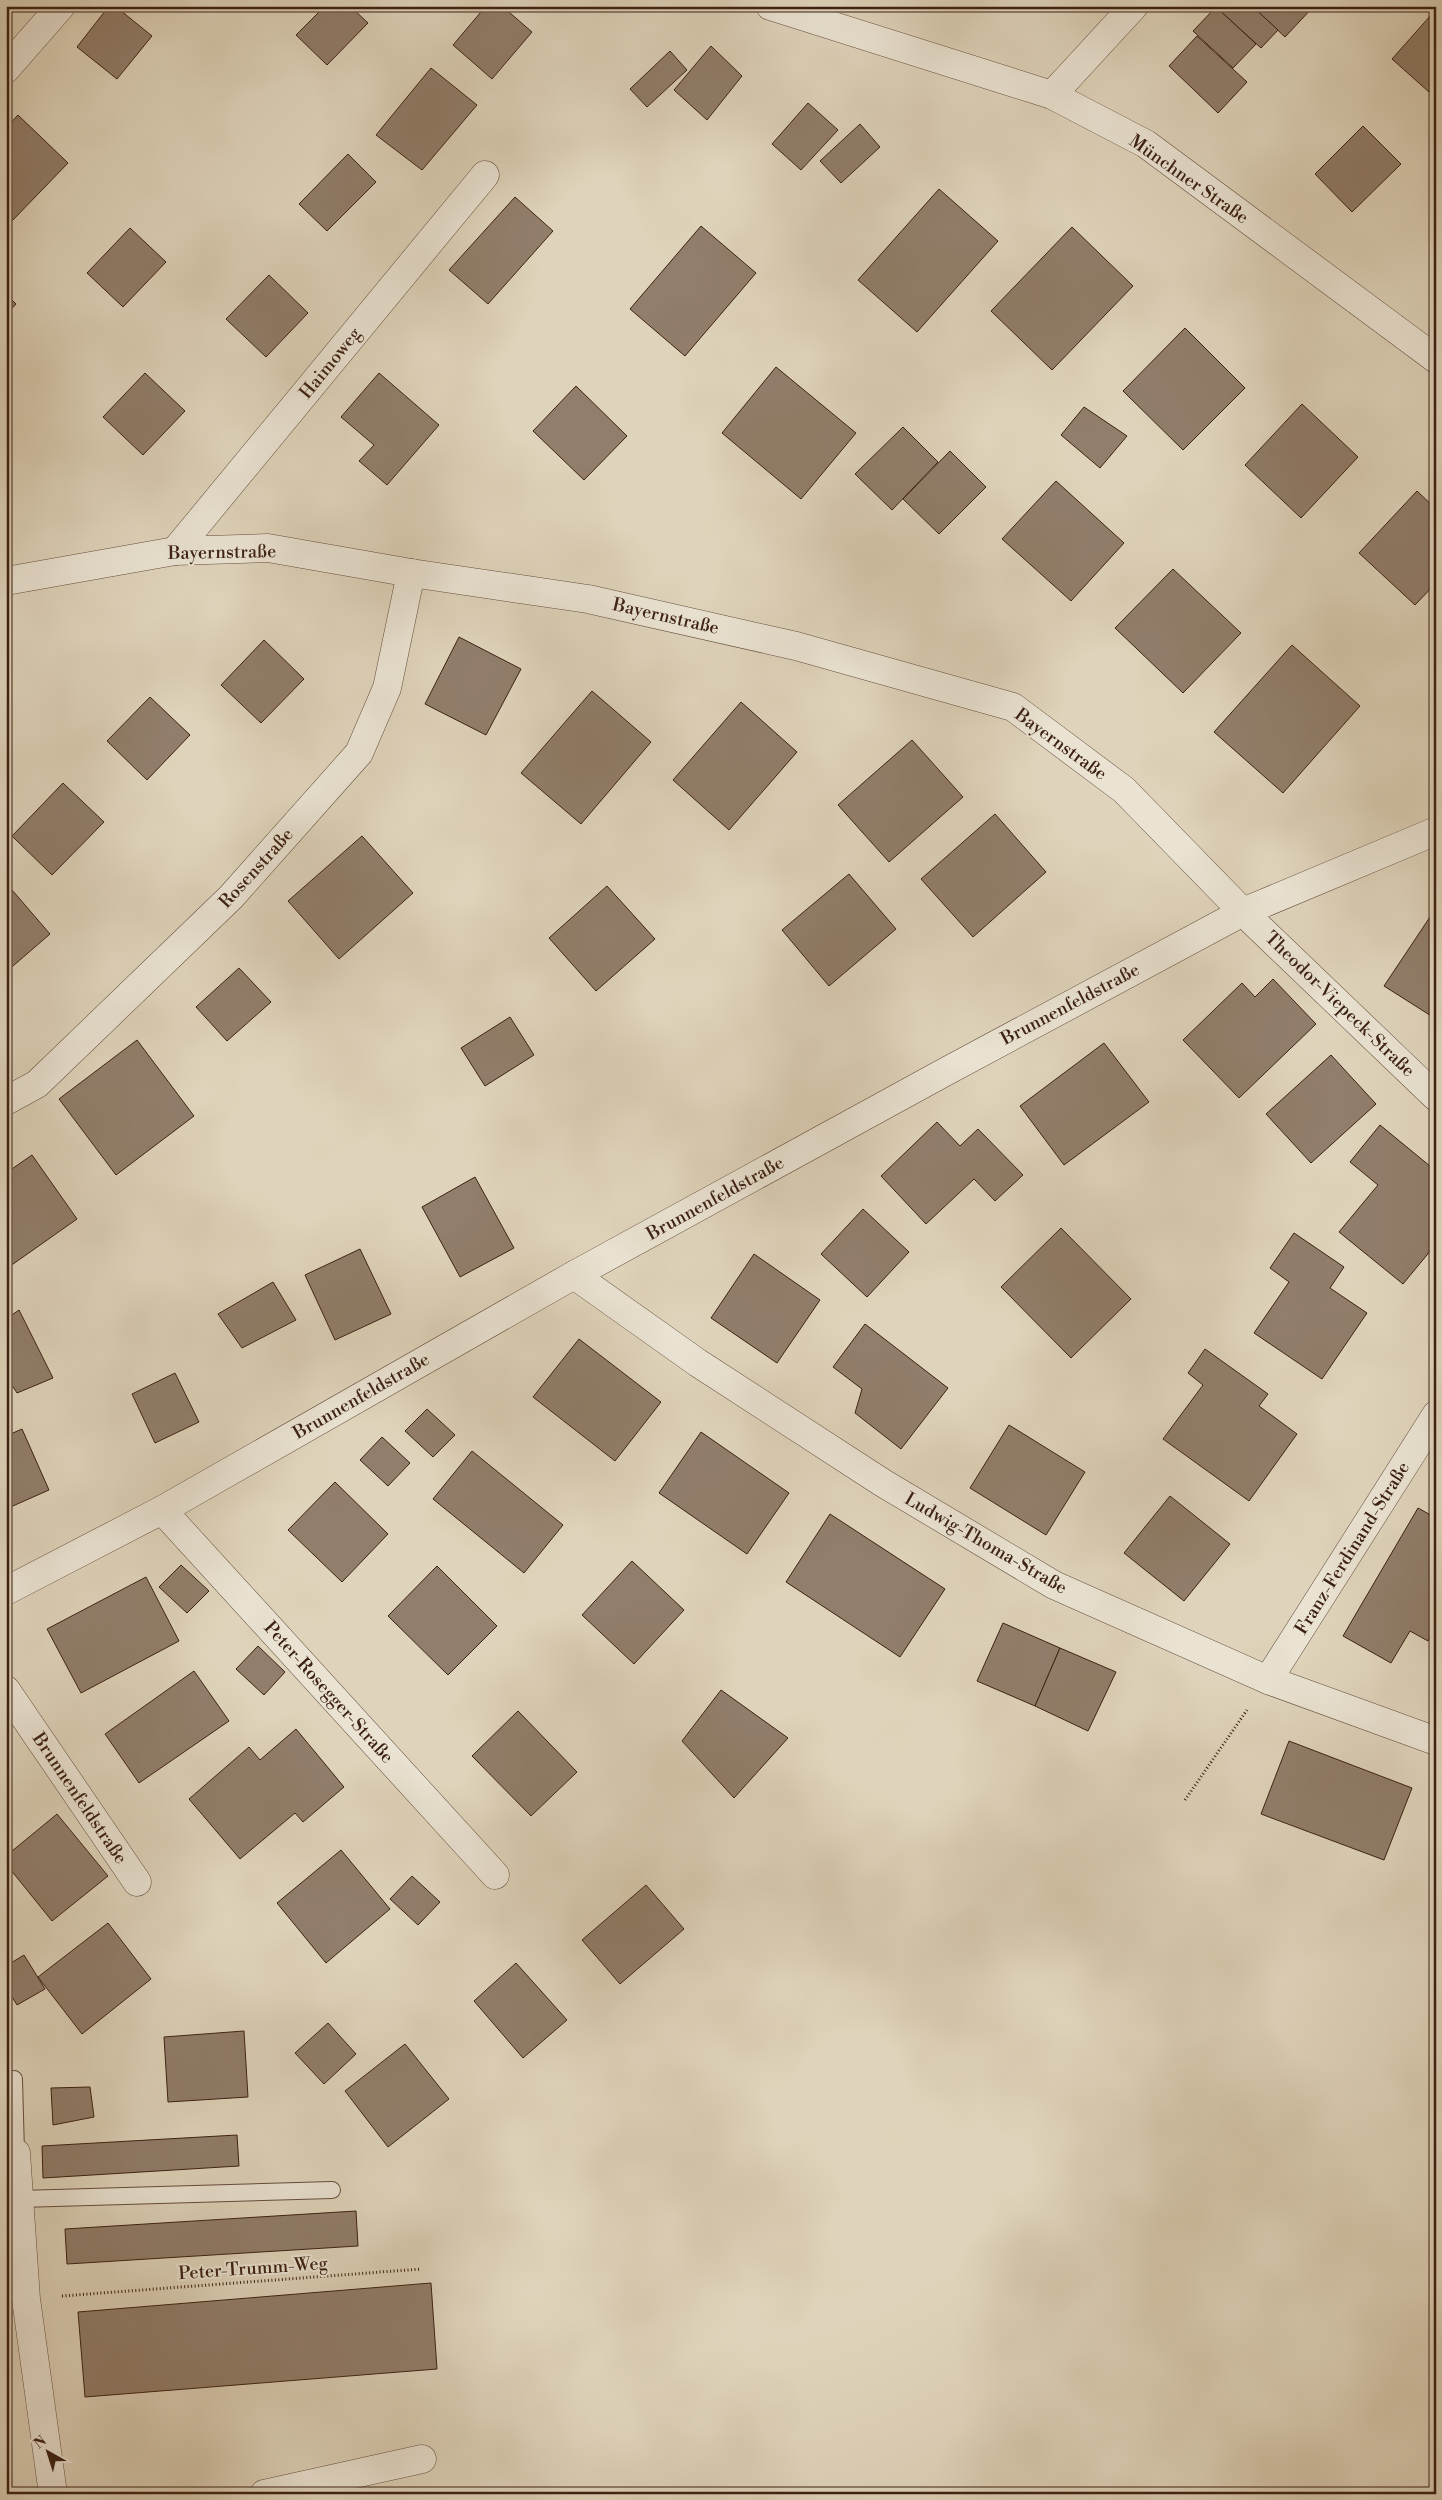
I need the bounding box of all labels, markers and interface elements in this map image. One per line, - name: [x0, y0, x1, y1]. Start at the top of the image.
- street label: Münchner Straße: [1125, 130, 1253, 229]
- street label: Haimoweg: [294, 322, 367, 404]
- street label: Bayernstraße: [167, 540, 276, 565]
- street label: Bayernstraße: [610, 593, 721, 640]
- street label: Bayernstraße: [1009, 703, 1111, 786]
- street label: Rosenstraße: [214, 823, 299, 913]
- street label: Theodor-Viepeck-Straße: [1260, 927, 1420, 1082]
- street label: Brunnenfeldstraße: [996, 958, 1143, 1051]
- street label: Brunnenfeldstraße: [642, 1151, 788, 1246]
- street label: Brunnenfeldstraße: [288, 1348, 434, 1445]
- street label: Franz-Ferdinand-Straße: [1290, 1458, 1415, 1639]
- street label: Ludwig-Thoma-Straße: [900, 1487, 1071, 1599]
- street label: Peter-Rosegger-Straße: [259, 1617, 399, 1768]
- street label: Brunnenfeldstraße: [27, 1727, 132, 1868]
- street label: Peter-Trumm-Weg: [178, 2252, 329, 2285]
- north arrow: [22, 2428, 72, 2478]
- text: N: [30, 2432, 50, 2453]

